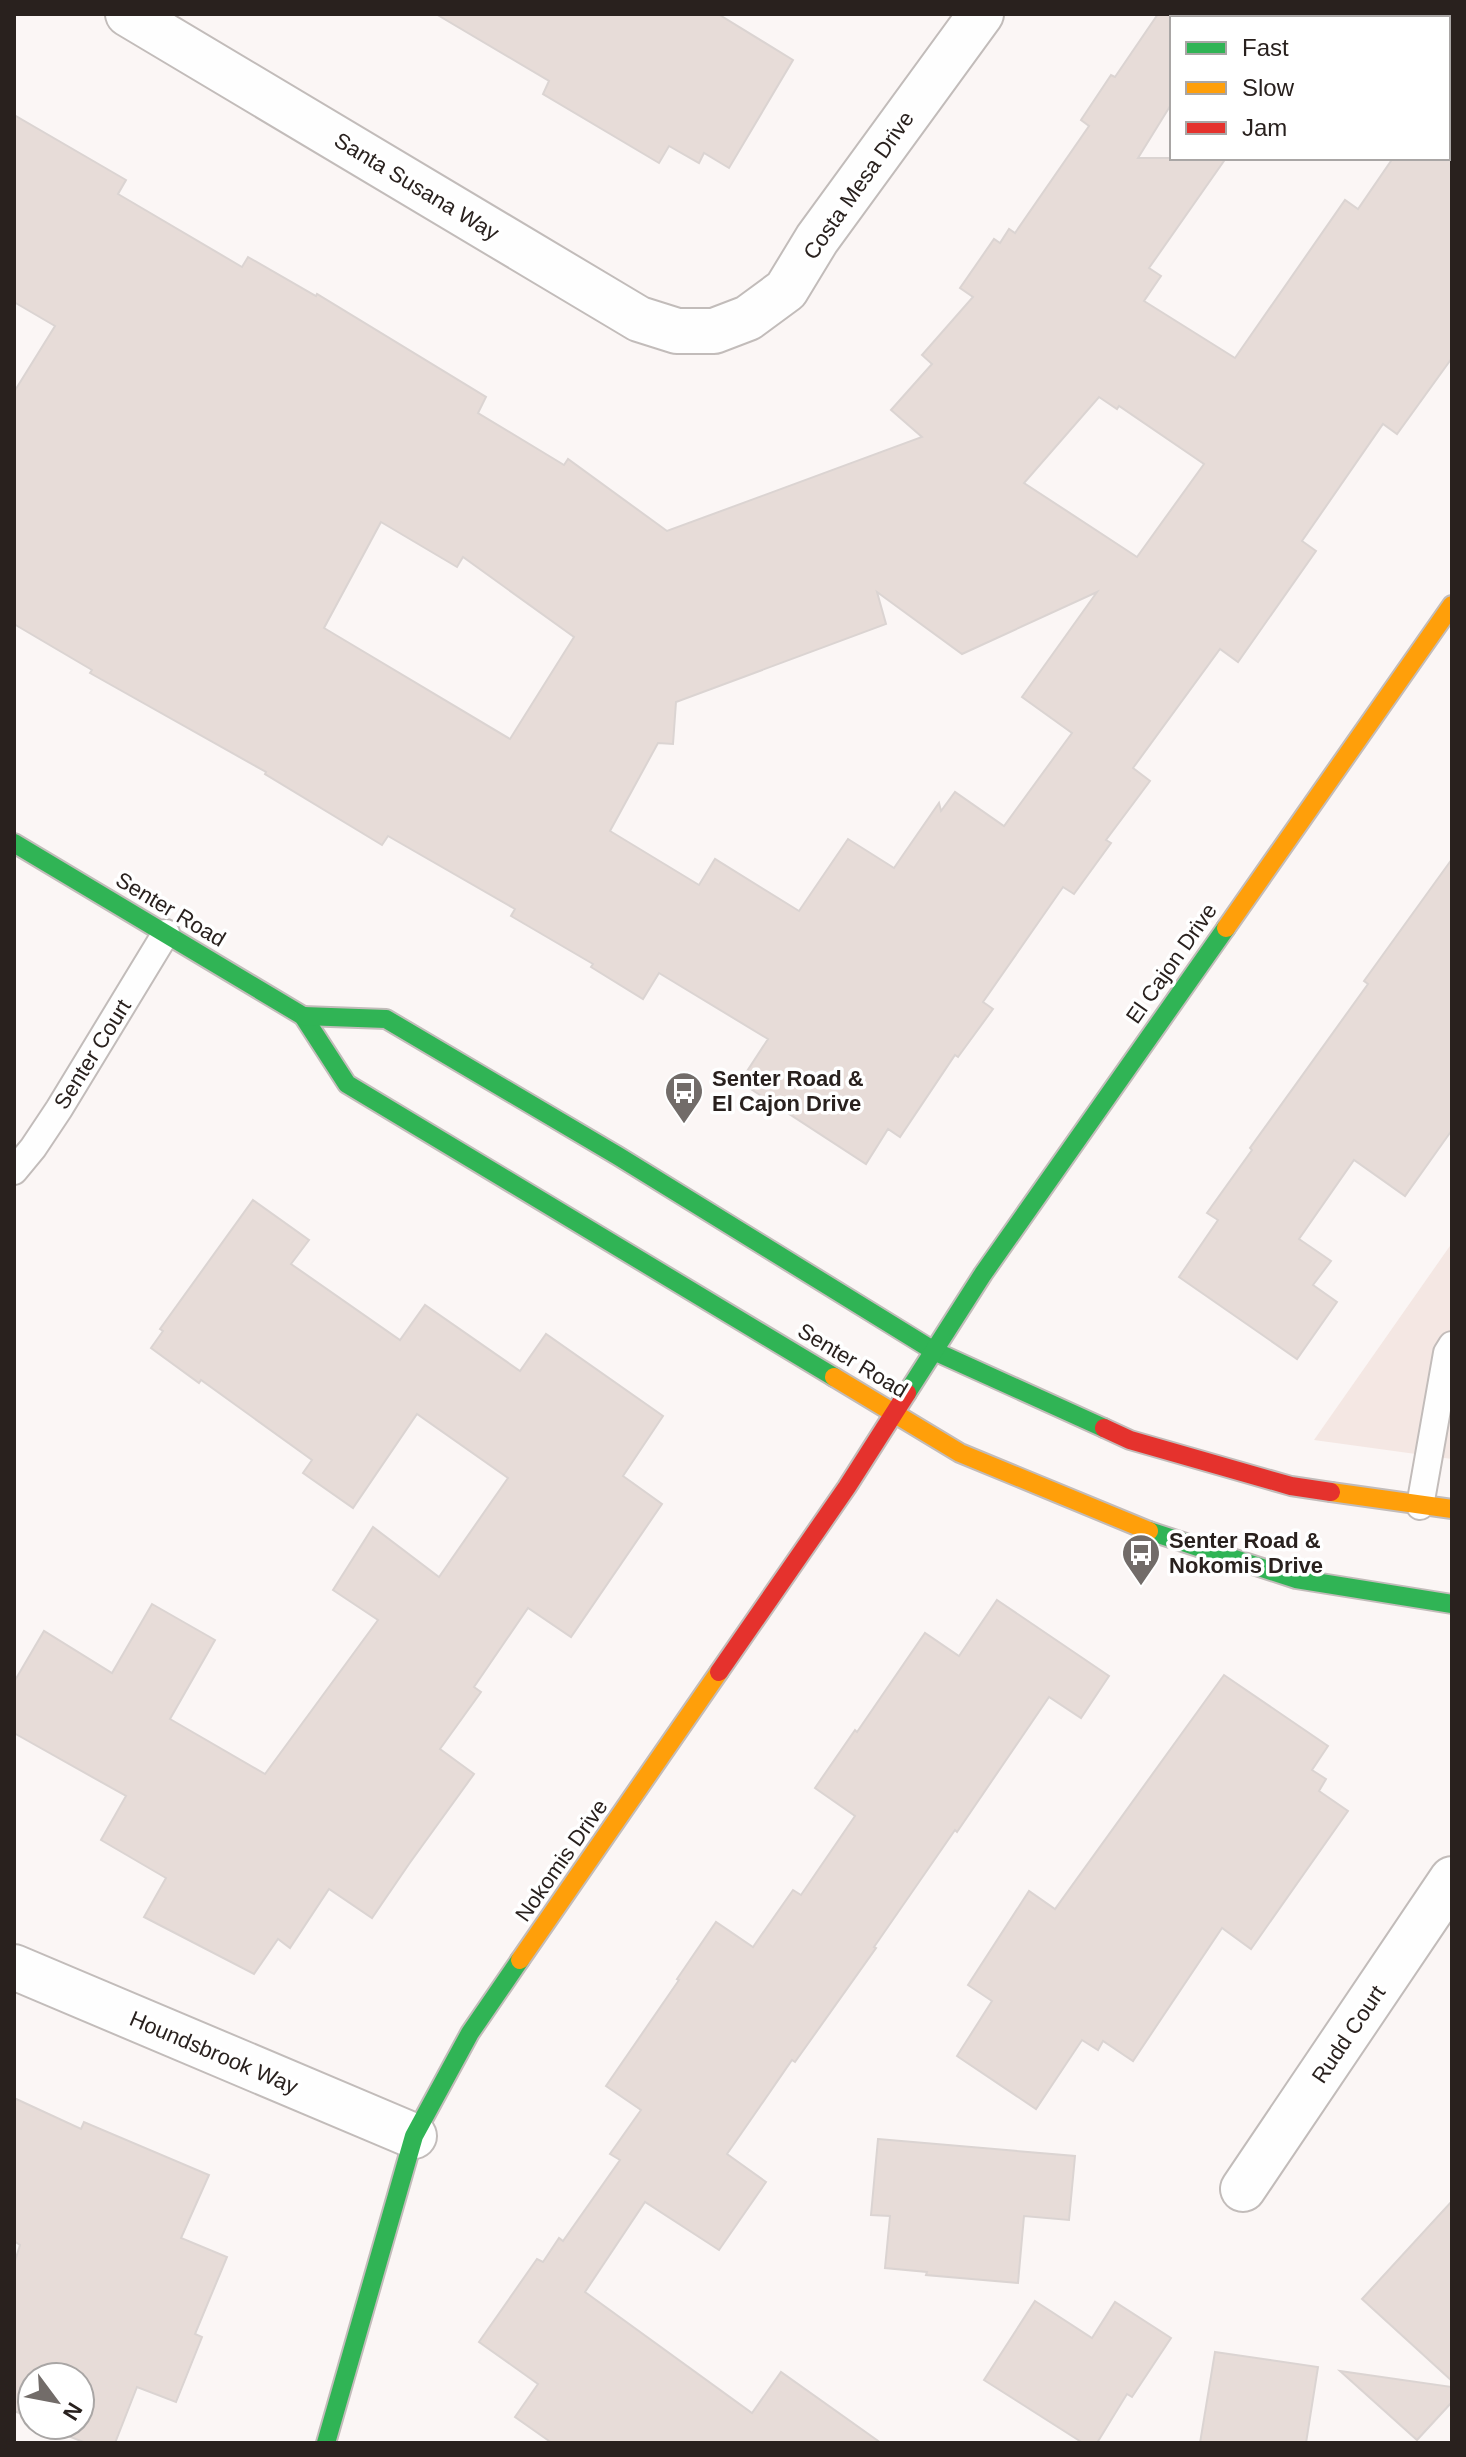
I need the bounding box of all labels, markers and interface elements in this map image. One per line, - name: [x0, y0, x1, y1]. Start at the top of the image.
- legend: [1170, 16, 1450, 160]
- text: Fast: [1242, 34, 1289, 61]
- text: Slow: [1242, 74, 1295, 101]
- street label: Costa Mesa Drive: [798, 107, 919, 264]
- text: Jam: [1242, 114, 1287, 141]
- street label: Santa Susana Way: [330, 127, 504, 245]
- street label: Senter Road: [111, 867, 230, 952]
- street label: El Cajon Drive: [1121, 899, 1222, 1028]
- street label: Senter Court: [49, 995, 136, 1114]
- place label: Senter Road & El Cajon Drive: [712, 1066, 864, 1116]
- bus stop icon: Senter Road & El Cajon Drive: [663, 1070, 705, 1125]
- street label: Senter Road: [793, 1318, 912, 1403]
- place label: Senter Road & Nokomis Drive: [1169, 1528, 1323, 1578]
- bus stop icon: Senter Road & Nokomis Drive: [1120, 1532, 1162, 1587]
- street label: Nokomis Drive: [510, 1795, 613, 1926]
- street label: Rudd Court: [1307, 1981, 1390, 2088]
- street label: Houndsbrook Way: [126, 2006, 302, 2099]
- north arrow: [16, 2361, 96, 2441]
- text: N: [58, 2398, 87, 2425]

